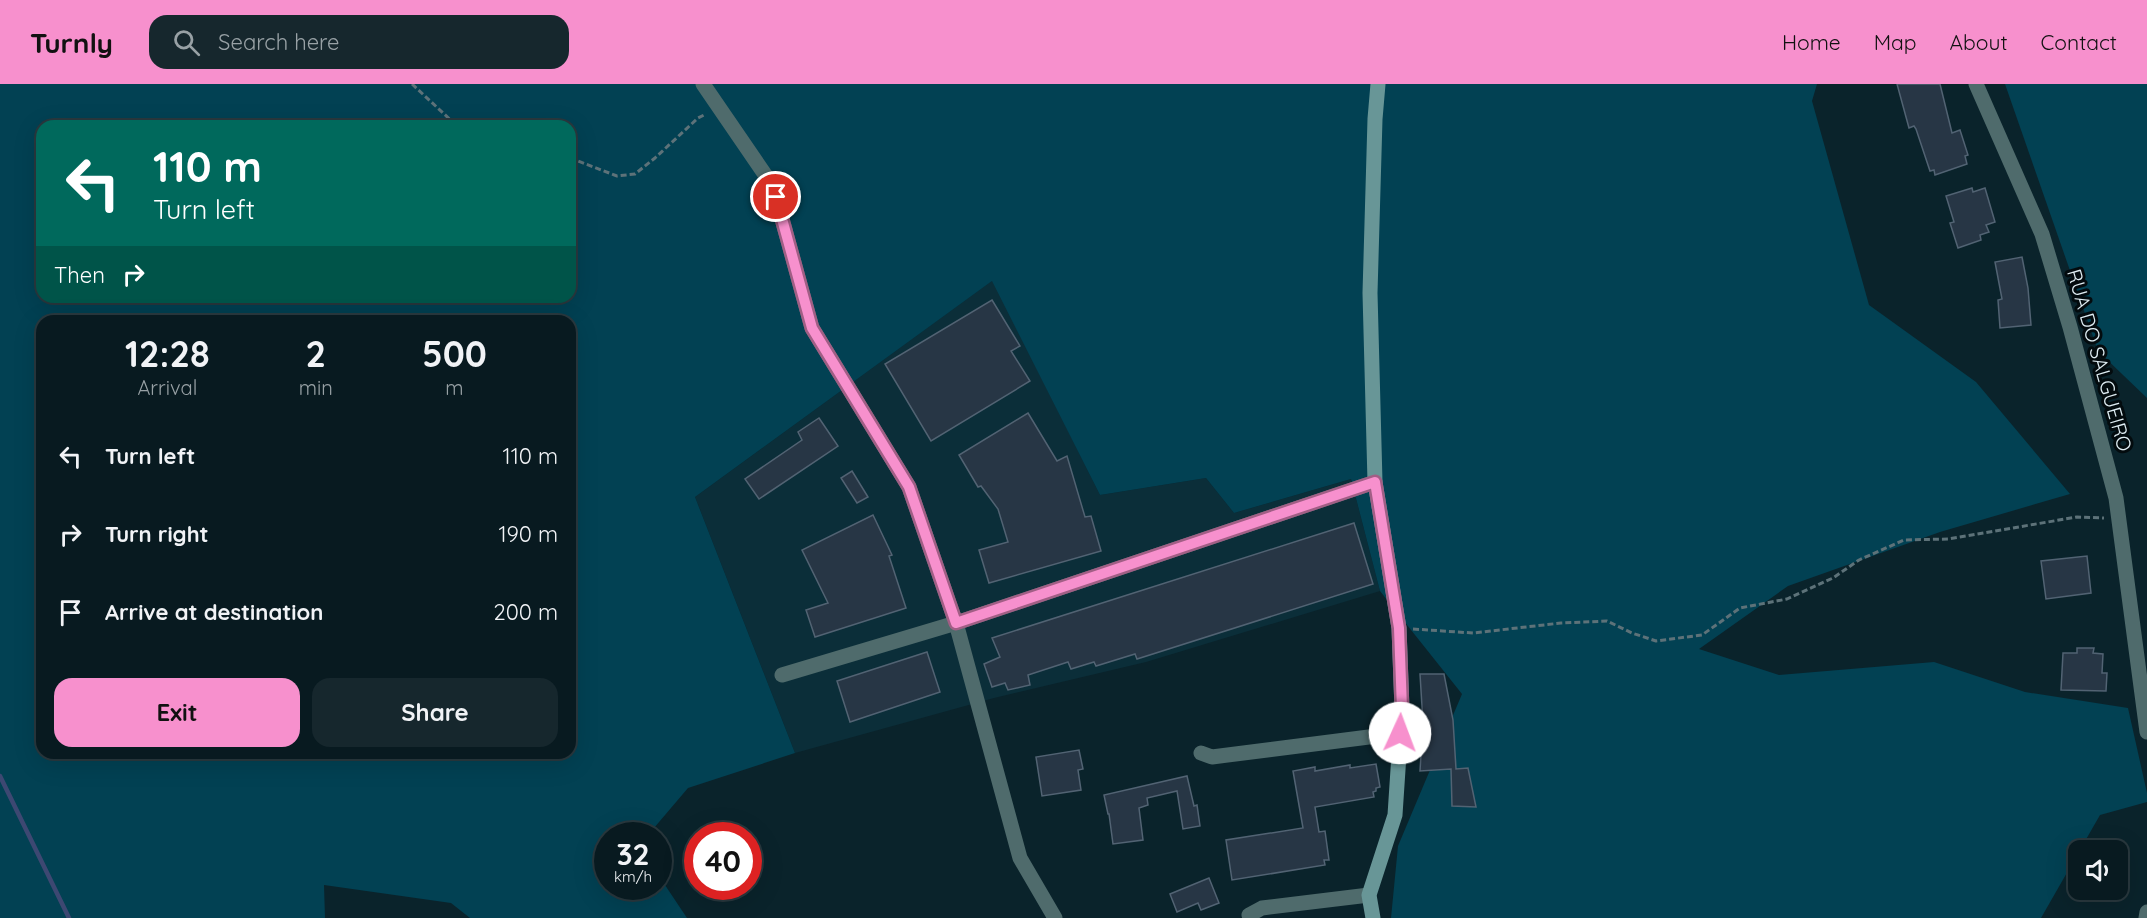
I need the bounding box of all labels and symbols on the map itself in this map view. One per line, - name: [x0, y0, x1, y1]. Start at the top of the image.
- pin: [750, 171, 801, 222]
- street label: RUA DO SALGUEIRO: [2062, 266, 2138, 454]
- position arrow: [1368, 701, 1432, 765]
- speed limit sign: 40: [684, 822, 762, 900]

